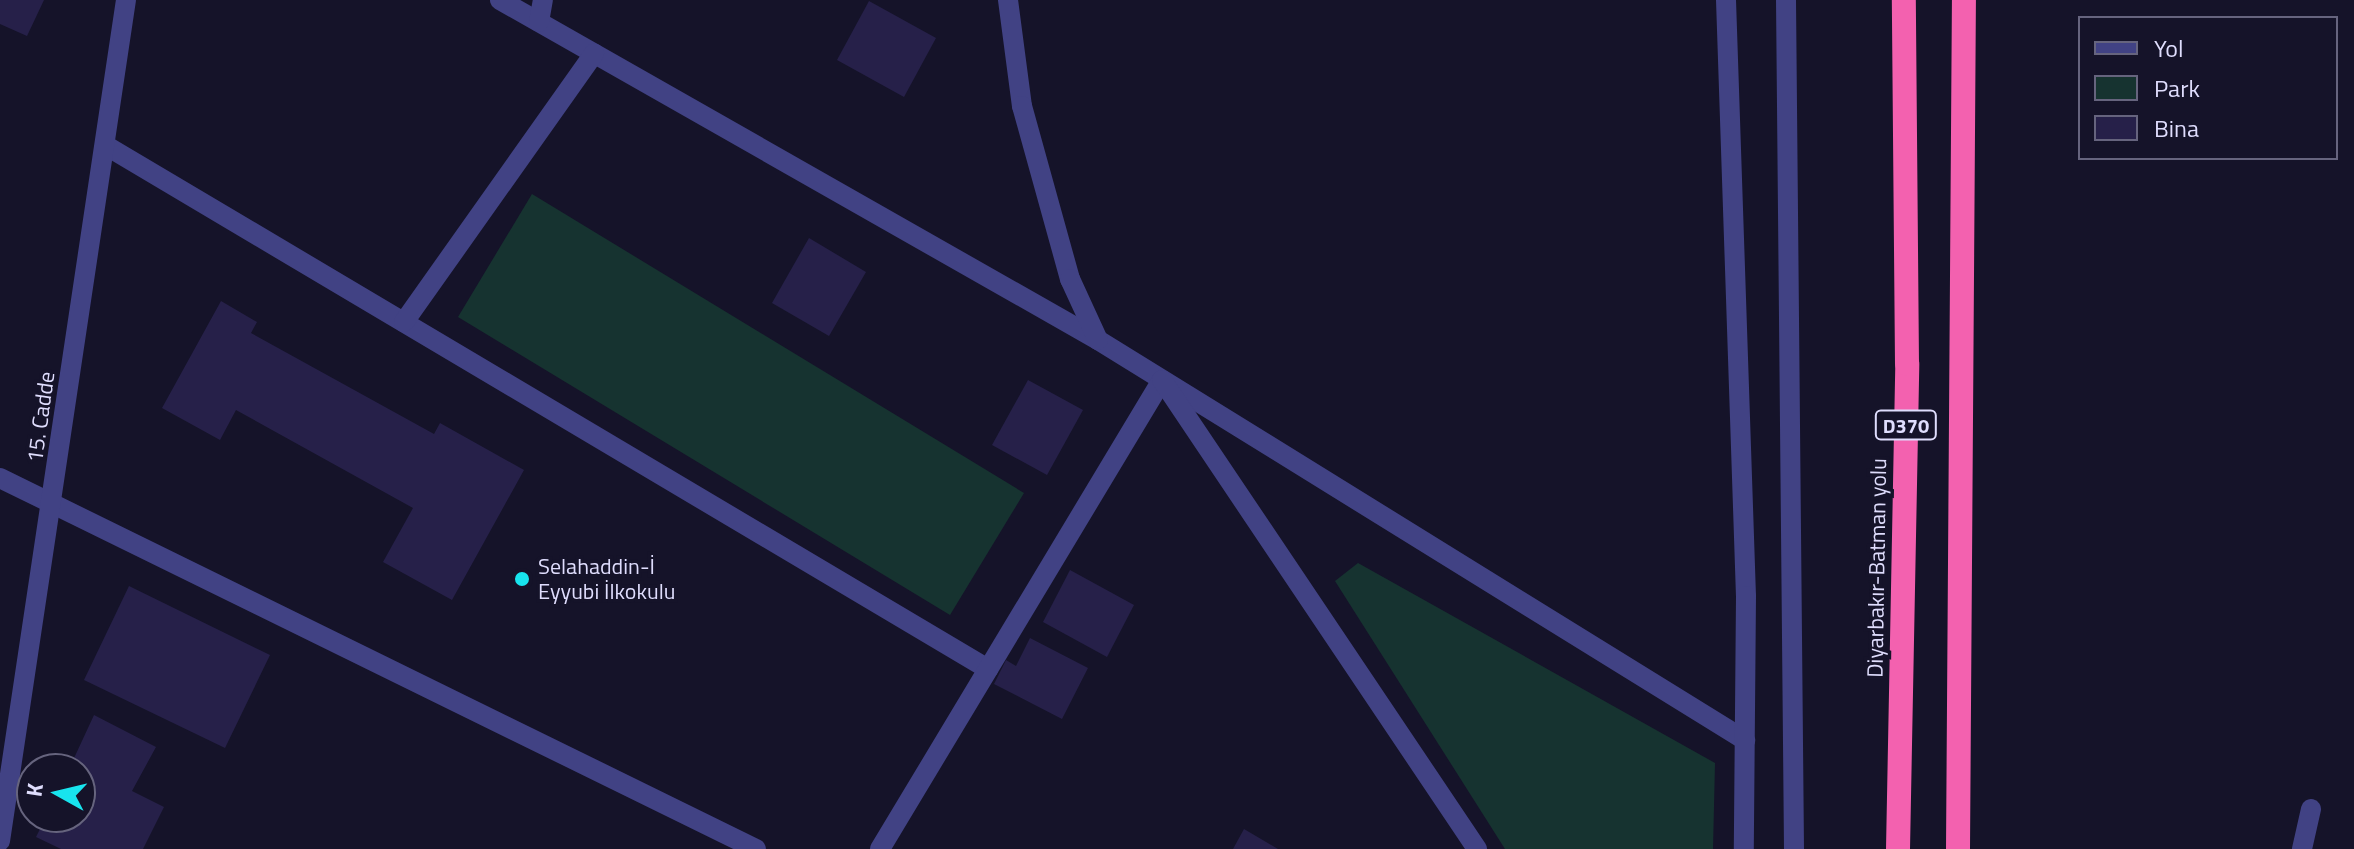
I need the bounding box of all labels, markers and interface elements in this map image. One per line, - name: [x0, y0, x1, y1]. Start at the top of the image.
- legend: [2078, 16, 2338, 160]
- text: Yol: [2154, 30, 2183, 66]
- text: Park: [2154, 70, 2200, 106]
- text: Bina: [2154, 110, 2199, 146]
- street label: 15. Cadde: [22, 370, 60, 464]
- road number: D370: [1874, 409, 1938, 441]
- street label: Diyarbakır-Batman yolu: [1862, 458, 1892, 678]
- place label: Selahaddin-İ Eyyubi İlkokulu: [538, 553, 675, 604]
- marker: Selahaddin-İ Eyyubi İlkokulu: [513, 570, 531, 588]
- north arrow: [16, 753, 96, 833]
- text: K: [16, 781, 52, 799]

